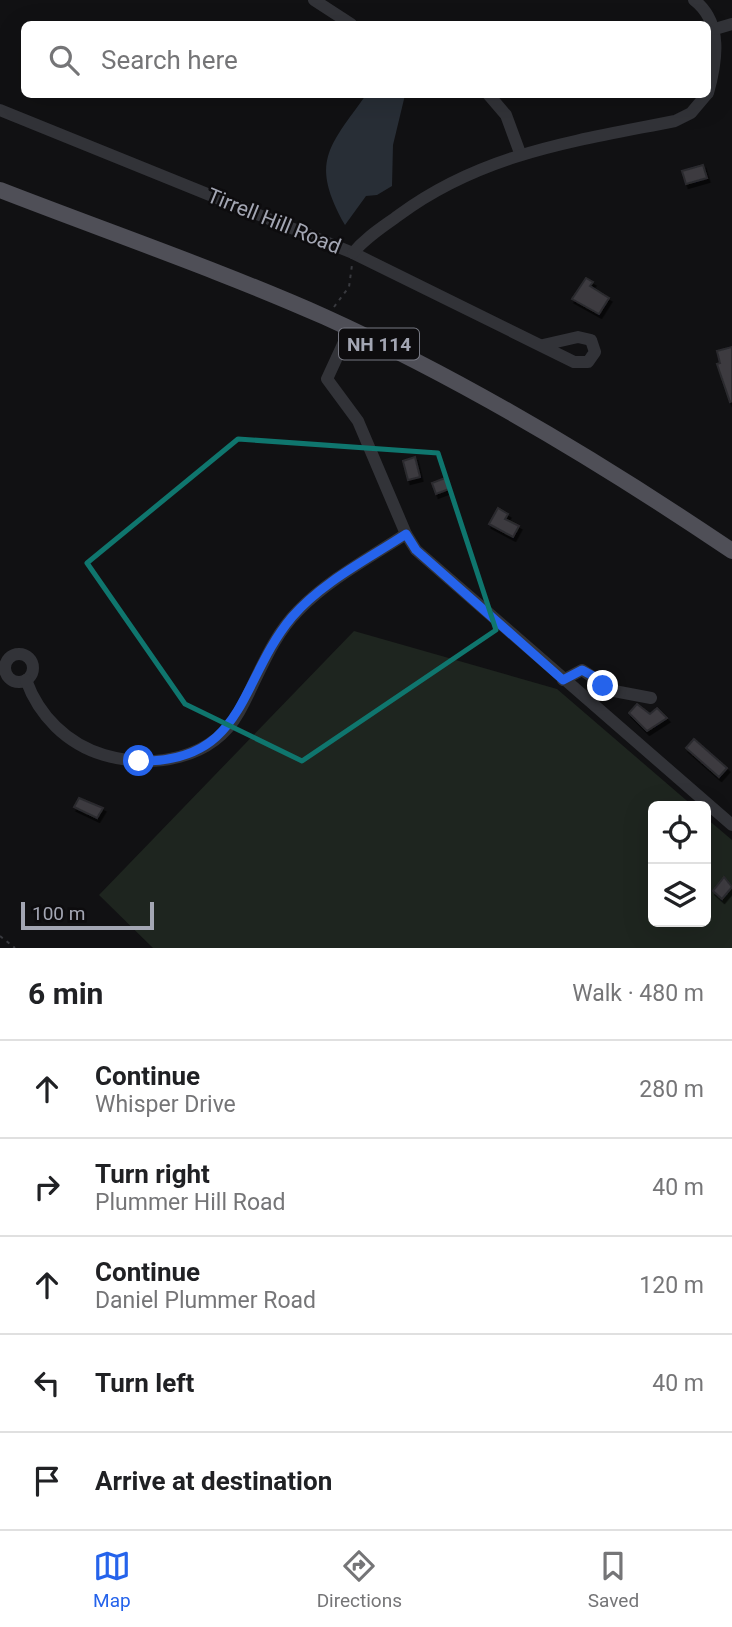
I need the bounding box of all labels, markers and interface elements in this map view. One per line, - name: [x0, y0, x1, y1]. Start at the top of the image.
- search box: [21, 21, 711, 98]
- icon: search: [45, 41, 83, 79]
- text: Search here: [101, 45, 238, 75]
- street label: Tirrell Hill Road: [204, 183, 344, 259]
- road number: NH 114: [339, 328, 419, 360]
- route end: [587, 670, 618, 701]
- route start: [123, 745, 154, 776]
- map controls: [648, 801, 711, 927]
- button: locate: [648, 801, 711, 864]
- button: layers: [648, 864, 711, 927]
- scale bar: [21, 899, 154, 931]
- text: 100 m: [32, 902, 85, 925]
- text: 6 min: [28, 976, 103, 1011]
- text: Walk · 480 m: [572, 980, 704, 1007]
- text: Continue: [95, 1061, 200, 1091]
- icon: ahead: [28, 1070, 66, 1108]
- text: 280 m: [639, 1076, 704, 1103]
- text: Whisper Drive: [95, 1091, 236, 1118]
- text: Turn right: [95, 1159, 210, 1189]
- icon: right: [28, 1168, 66, 1206]
- text: 40 m: [652, 1174, 704, 1201]
- text: Plummer Hill Road: [95, 1189, 285, 1216]
- text: Continue: [95, 1257, 200, 1287]
- icon: ahead: [28, 1266, 66, 1304]
- text: 120 m: [639, 1272, 704, 1299]
- text: Daniel Plummer Road: [95, 1287, 316, 1314]
- icon: left: [28, 1364, 66, 1402]
- text: Turn left: [95, 1368, 194, 1398]
- text: 40 m: [652, 1370, 704, 1397]
- icon: arrive: [28, 1462, 66, 1500]
- text: Arrive at destination: [95, 1466, 332, 1496]
- tab: Map: [93, 1547, 131, 1612]
- tab: Directions: [317, 1547, 402, 1612]
- tab: Saved: [588, 1547, 639, 1612]

